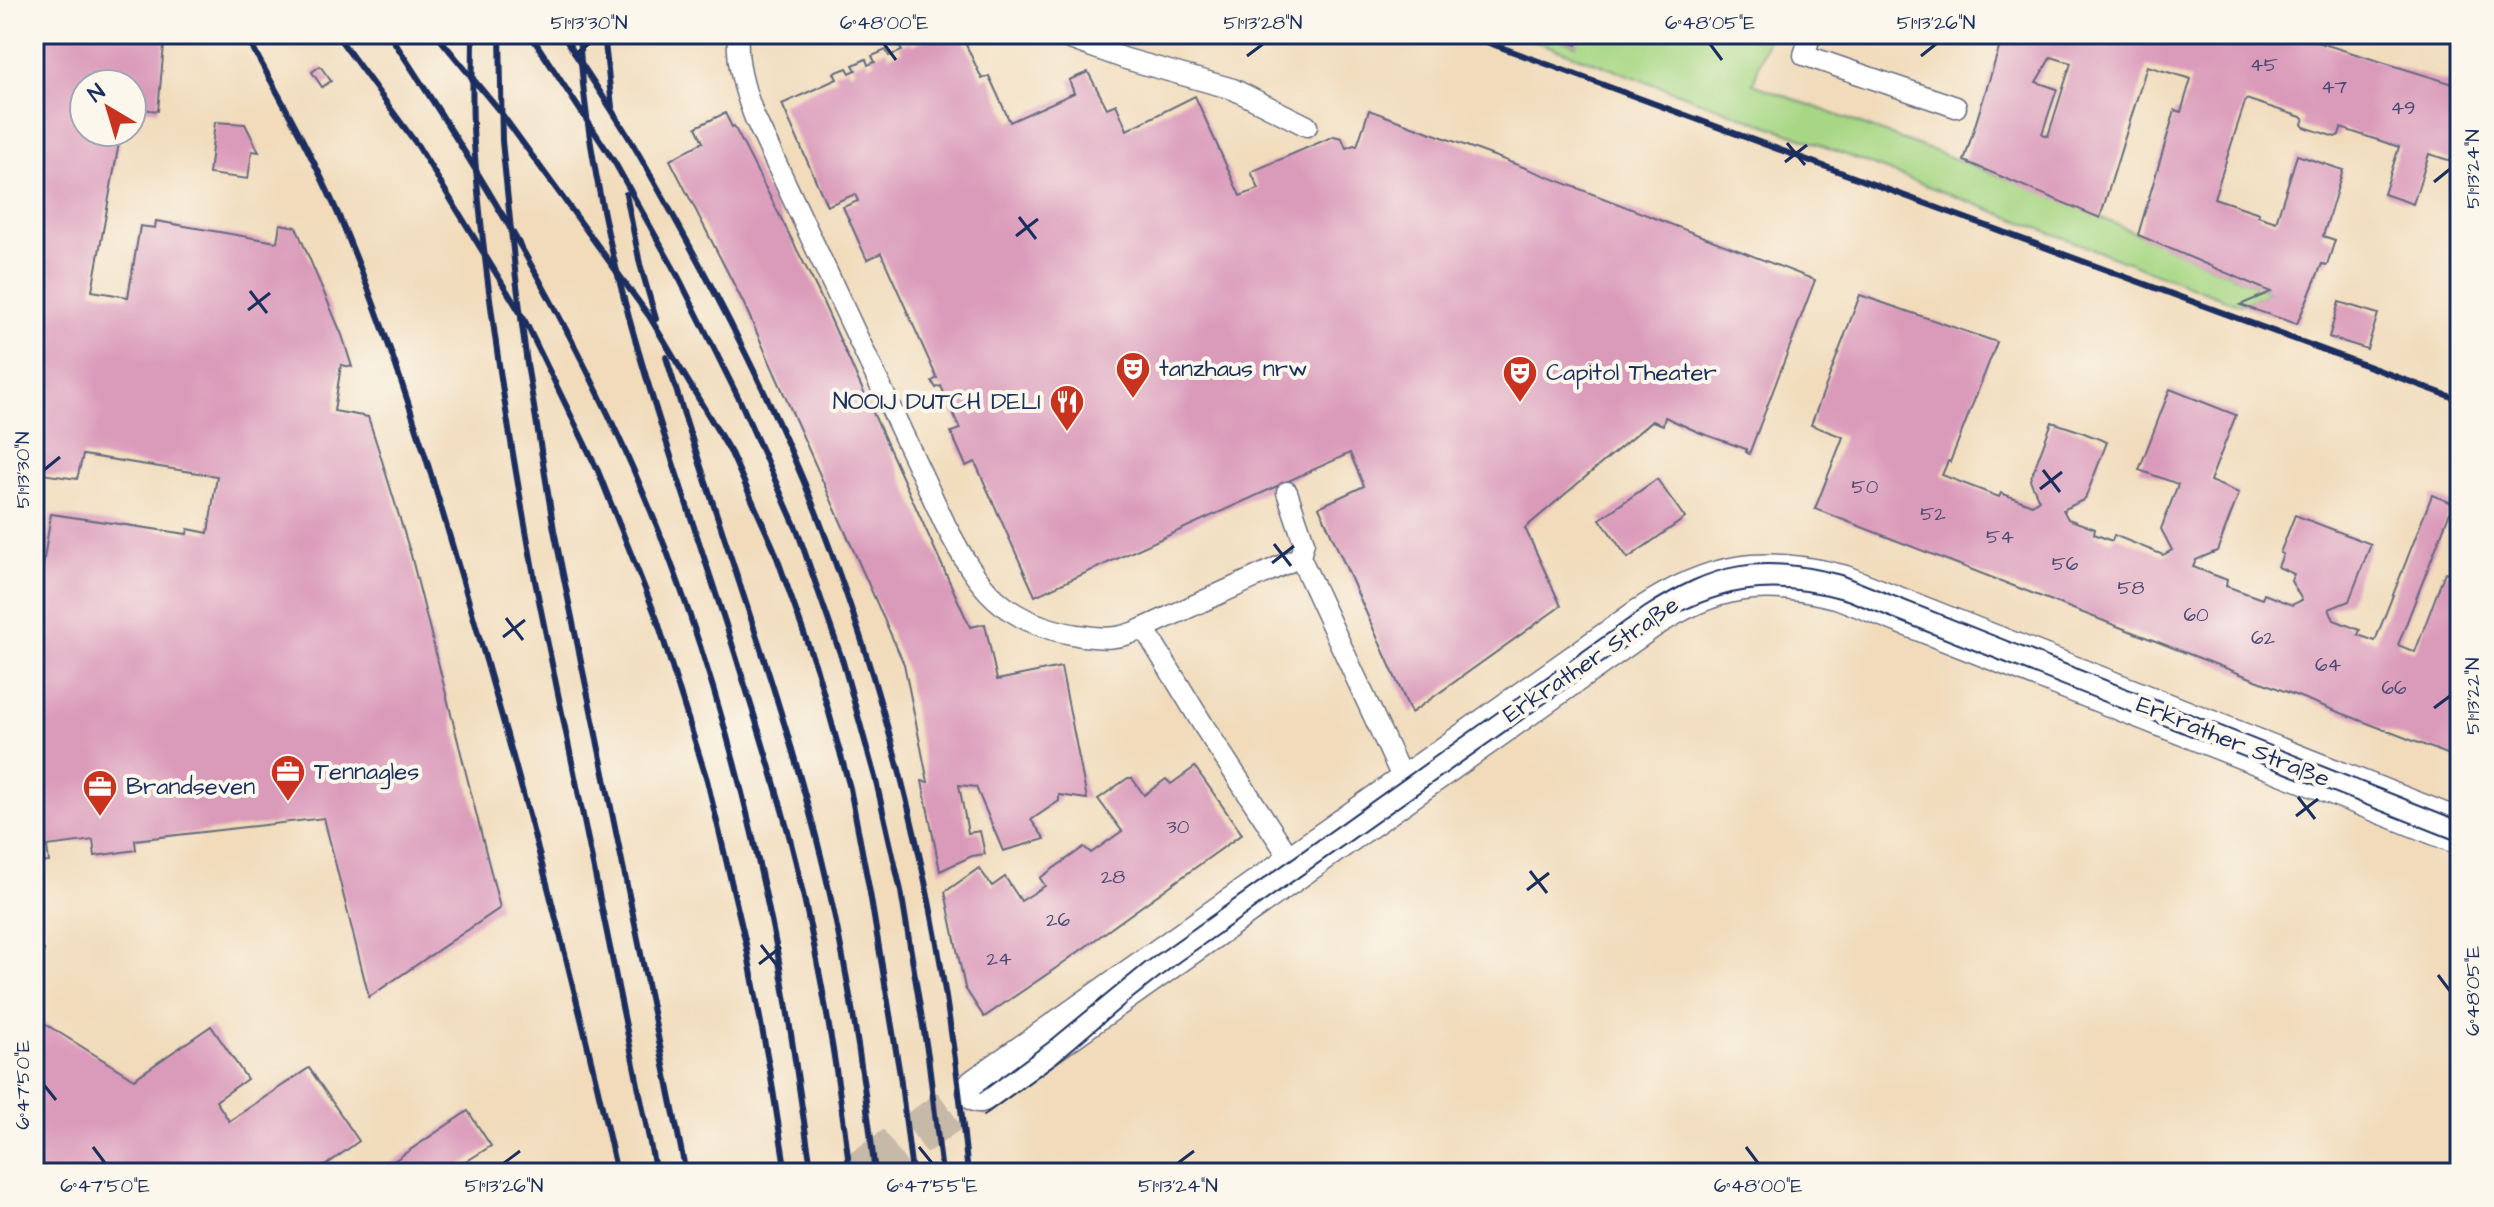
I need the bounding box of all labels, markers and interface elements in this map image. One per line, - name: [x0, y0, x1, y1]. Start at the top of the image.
- text: 51°13'30"N: [550, 9, 628, 37]
- text: 6°48'00"E: [840, 9, 928, 37]
- text: 51°13'28"N: [1224, 9, 1302, 37]
- text: 6°48'05"E: [1665, 9, 1755, 37]
- text: 51°13'26"N: [1897, 9, 1975, 37]
- house number: 45: [2250, 51, 2278, 79]
- north arrow: [68, 68, 148, 148]
- house number: 47: [2321, 73, 2347, 101]
- text: N: [82, 77, 112, 110]
- house number: 49: [2391, 94, 2416, 122]
- text: 51°13'24"N: [2459, 129, 2487, 209]
- theatre icon: tanzhaus nrw: [1114, 350, 1152, 400]
- place label: tanzhaus nrw: [1159, 352, 1307, 386]
- theatre icon: Capitol Theater: [1501, 354, 1539, 404]
- place label: Capitol Theater: [1546, 356, 1717, 390]
- restaurant icon: NOOIJ DUTCH DELI: [1048, 383, 1086, 433]
- place label: NOOIJ DUTCH DELI: [833, 385, 1041, 419]
- text: 51°13'30"N: [9, 431, 37, 509]
- house number: 50: [1852, 473, 1879, 501]
- house number: 52: [1920, 500, 1946, 528]
- house number: 54: [1986, 523, 2014, 551]
- house number: 56: [2052, 550, 2079, 578]
- house number: 58: [2117, 574, 2145, 602]
- street label: Erkrather Straße: [1496, 588, 1686, 732]
- house number: 60: [2183, 601, 2209, 629]
- house number: 62: [2251, 624, 2276, 652]
- house number: 64: [2315, 651, 2341, 679]
- text: 51°13'22"N: [2459, 657, 2487, 735]
- house number: 66: [2381, 674, 2407, 702]
- street label: Erkrather Straße: [2131, 688, 2335, 796]
- office icon: Tennagles: [269, 753, 307, 803]
- place label: Tennagles: [314, 755, 419, 790]
- office icon: Brandseven: [81, 768, 119, 818]
- place label: Brandseven: [126, 770, 255, 804]
- house number: 30: [1167, 813, 1190, 841]
- house number: 28: [1101, 863, 1125, 891]
- house number: 26: [1046, 906, 1070, 934]
- house number: 24: [986, 945, 1012, 973]
- text: 6°48'05"E: [2459, 946, 2487, 1036]
- text: 6°47'50"E: [9, 1040, 37, 1130]
- text: 6°47'50"E: [60, 1172, 150, 1200]
- text: 51°13'26"N: [465, 1172, 543, 1200]
- text: 6°47'55"E: [887, 1172, 978, 1200]
- text: 51°13'24"N: [1138, 1172, 1218, 1200]
- text: 6°48'00"E: [1714, 1172, 1802, 1200]

